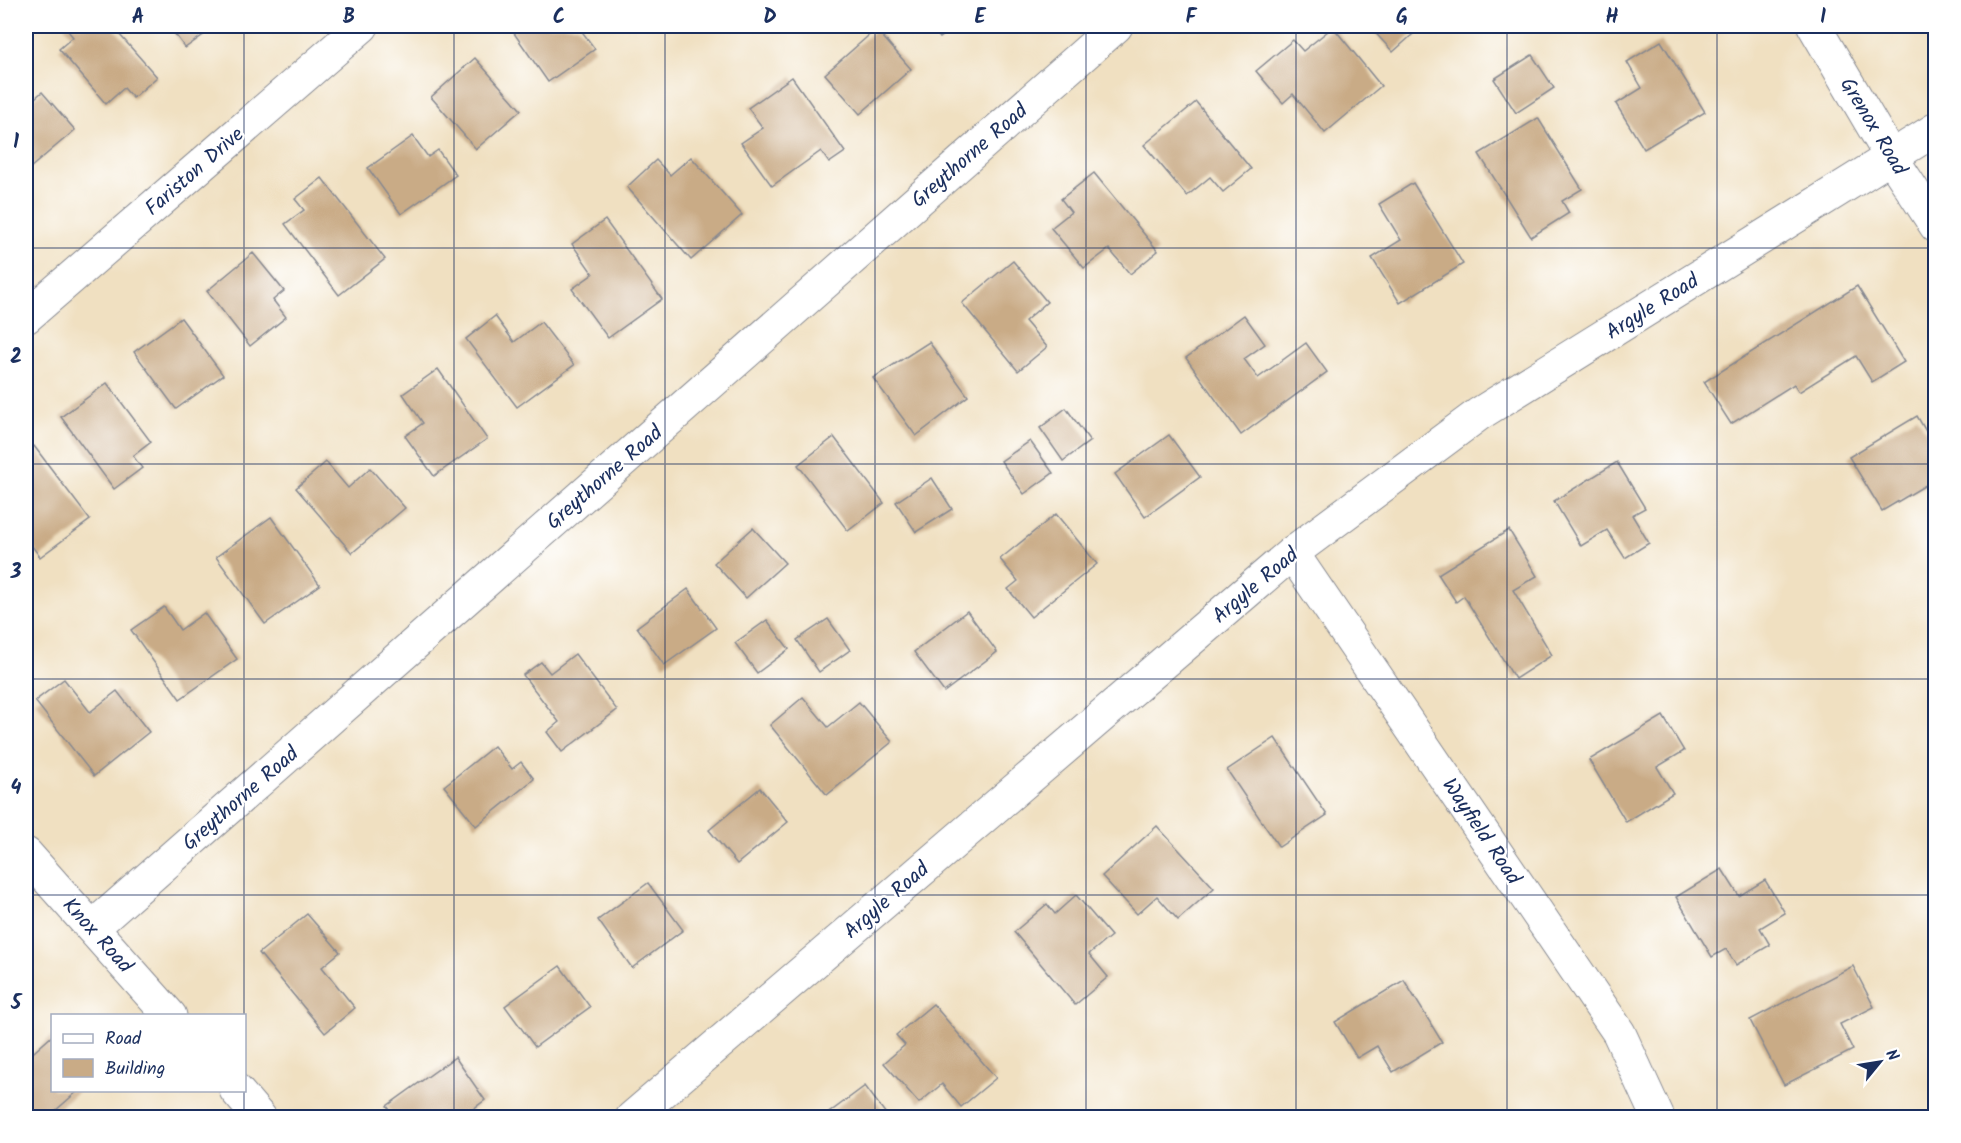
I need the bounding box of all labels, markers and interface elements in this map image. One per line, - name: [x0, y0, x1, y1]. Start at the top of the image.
- text: A: [132, 2, 144, 34]
- text: B: [343, 2, 355, 34]
- text: C: [553, 2, 565, 34]
- text: D: [763, 2, 777, 34]
- text: E: [974, 2, 986, 34]
- text: F: [1186, 2, 1198, 34]
- text: G: [1396, 2, 1408, 34]
- text: H: [1605, 2, 1619, 34]
- text: I: [1820, 2, 1826, 34]
- street label: Grenox Road: [1830, 71, 1915, 183]
- street label: Greythorne Road: [904, 95, 1036, 217]
- street label: Fariston Drive: [138, 119, 253, 225]
- text: 1: [13, 127, 19, 159]
- street label: Argyle Road: [1600, 265, 1706, 349]
- text: 2: [10, 342, 22, 374]
- street label: Greythorne Road: [539, 417, 671, 539]
- street label: Argyle Road: [1205, 540, 1307, 632]
- text: 3: [10, 557, 22, 589]
- street label: Greythorne Road: [175, 738, 307, 860]
- street label: Wayfield Road: [1433, 772, 1529, 892]
- text: 4: [11, 773, 22, 805]
- street label: Argyle Road: [837, 854, 938, 948]
- street label: Knox Road: [54, 891, 140, 982]
- text: 5: [10, 988, 23, 1020]
- legend: [51, 1014, 246, 1092]
- text: Road: [105, 1025, 142, 1054]
- north arrow: [1850, 1032, 1910, 1092]
- text: N: [1878, 1045, 1905, 1066]
- text: Building: [105, 1055, 165, 1084]

